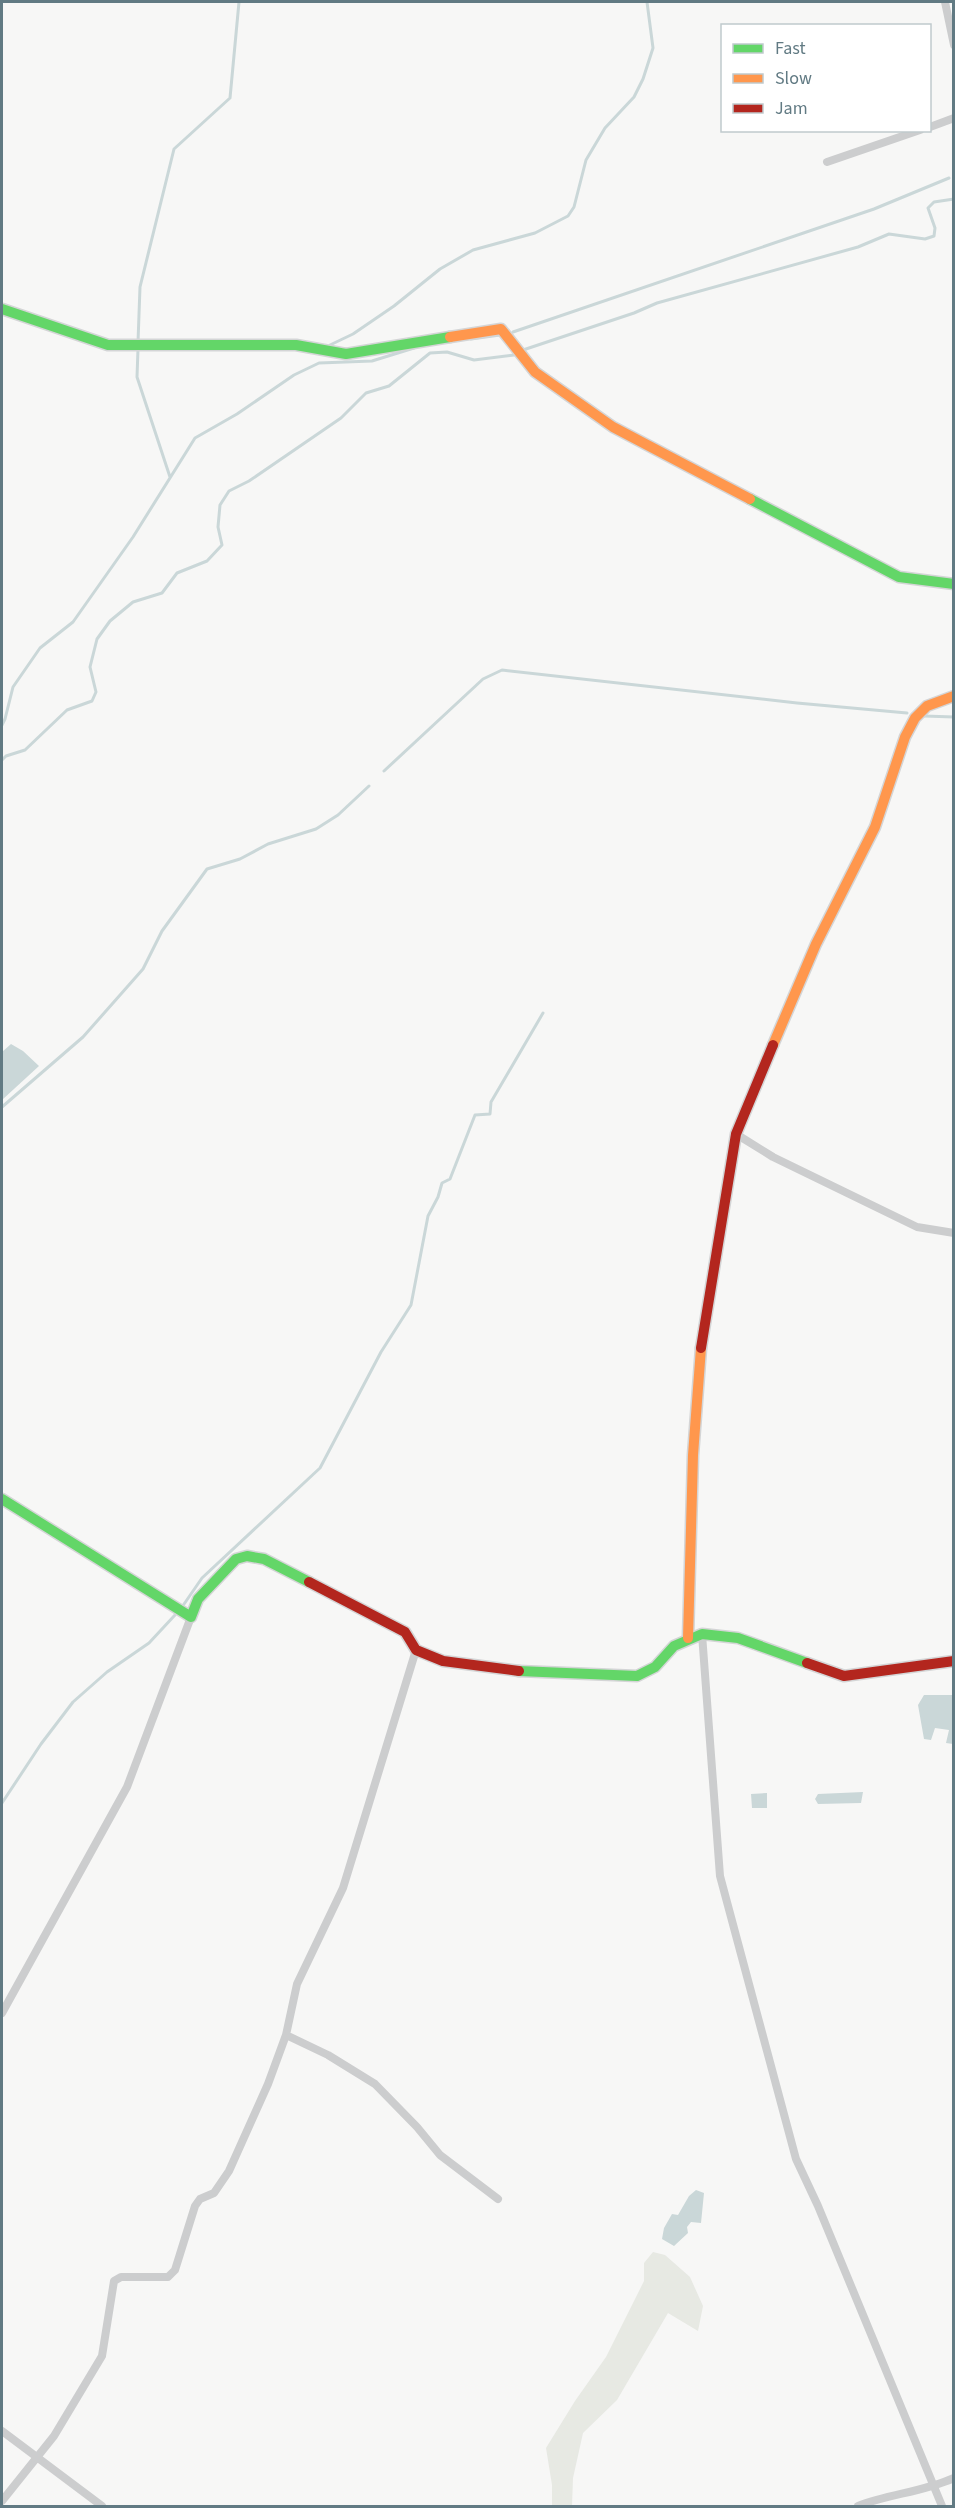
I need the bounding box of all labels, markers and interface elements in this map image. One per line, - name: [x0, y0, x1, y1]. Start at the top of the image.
- legend: [721, 24, 931, 132]
- text: Fast: [775, 36, 806, 61]
- text: Slow: [775, 66, 812, 91]
- text: Jam: [775, 96, 808, 121]

